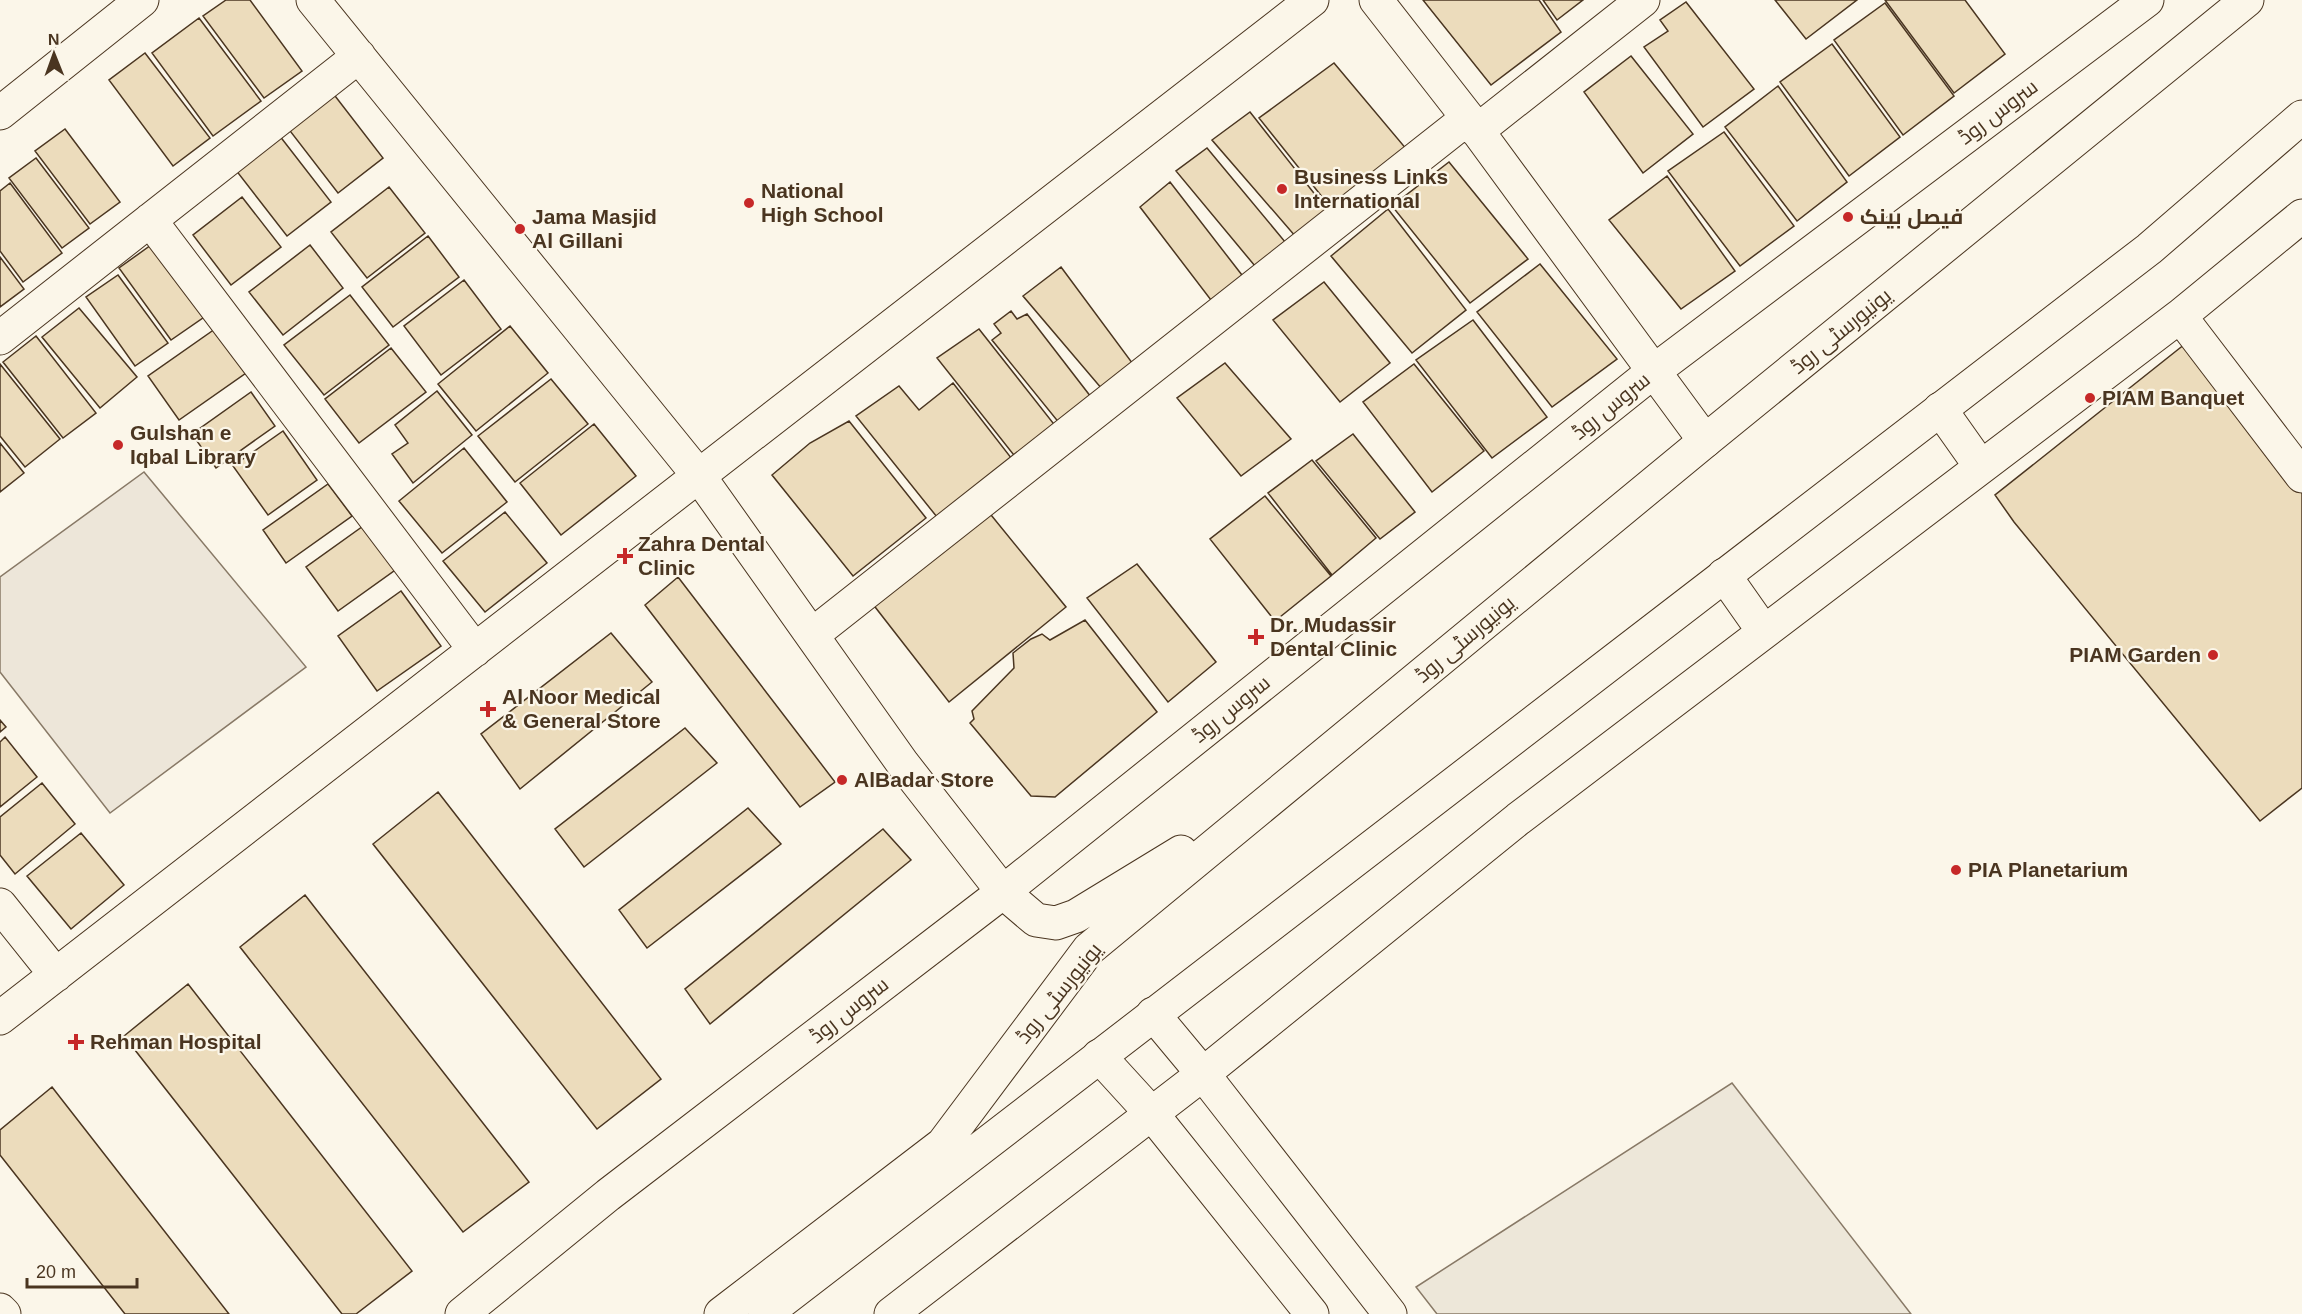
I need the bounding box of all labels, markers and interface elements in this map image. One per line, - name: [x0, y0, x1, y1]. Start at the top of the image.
- north arrow: [24, 24, 84, 84]
- text: N: [48, 31, 60, 48]
- street label: سروس روڈ: [1954, 74, 2043, 150]
- place label: Business Links International: [1294, 165, 1448, 212]
- place label: National High School: [761, 179, 884, 226]
- marker: Business Links International: [1275, 182, 1289, 196]
- marker: National High School: [742, 196, 756, 210]
- place label: Jama Masjid Al Gillani: [532, 205, 657, 252]
- place label: فیصل بینک: [1860, 205, 1963, 229]
- marker: فیصل بینک: [1841, 210, 1855, 224]
- marker: Jama Masjid Al Gillani: [513, 222, 527, 236]
- street label: یونیورسٹی روڈ: [1786, 283, 1897, 380]
- street label: سروس روڈ: [1567, 367, 1655, 445]
- place label: PIAM Banquet: [2102, 386, 2244, 409]
- marker: PIAM Banquet: [2083, 391, 2097, 405]
- place label: Gulshan e Iqbal Library: [130, 421, 256, 468]
- marker: Gulshan e Iqbal Library: [111, 438, 125, 452]
- place label: Zahra Dental Clinic: [638, 532, 765, 579]
- marker: Zahra Dental Clinic: [616, 547, 634, 565]
- street label: یونیورسٹی روڈ: [1410, 590, 1520, 688]
- place label: Dr. Mudassir Dental Clinic: [1270, 613, 1398, 660]
- marker: Dr. Mudassir Dental Clinic: [1247, 628, 1265, 646]
- place label: PIAM Garden: [2069, 643, 2201, 666]
- marker: PIAM Garden: [2206, 648, 2220, 662]
- street label: سروس روڈ: [1187, 670, 1275, 748]
- place label: Al Noor Medical & General Store: [502, 685, 661, 732]
- marker: Al Noor Medical & General Store: [479, 700, 497, 718]
- place label: AlBadar Store: [854, 768, 994, 791]
- marker: AlBadar Store: [835, 773, 849, 787]
- place label: PIA Planetarium: [1968, 858, 2128, 881]
- marker: PIA Planetarium: [1949, 863, 1963, 877]
- street label: یونیورسٹی روڈ: [1011, 938, 1108, 1049]
- street label: سروس روڈ: [805, 972, 894, 1049]
- place label: Rehman Hospital: [90, 1030, 262, 1053]
- marker: Rehman Hospital: [67, 1033, 85, 1051]
- scale bar: [27, 1251, 136, 1289]
- text: 20 m: [36, 1262, 76, 1282]

